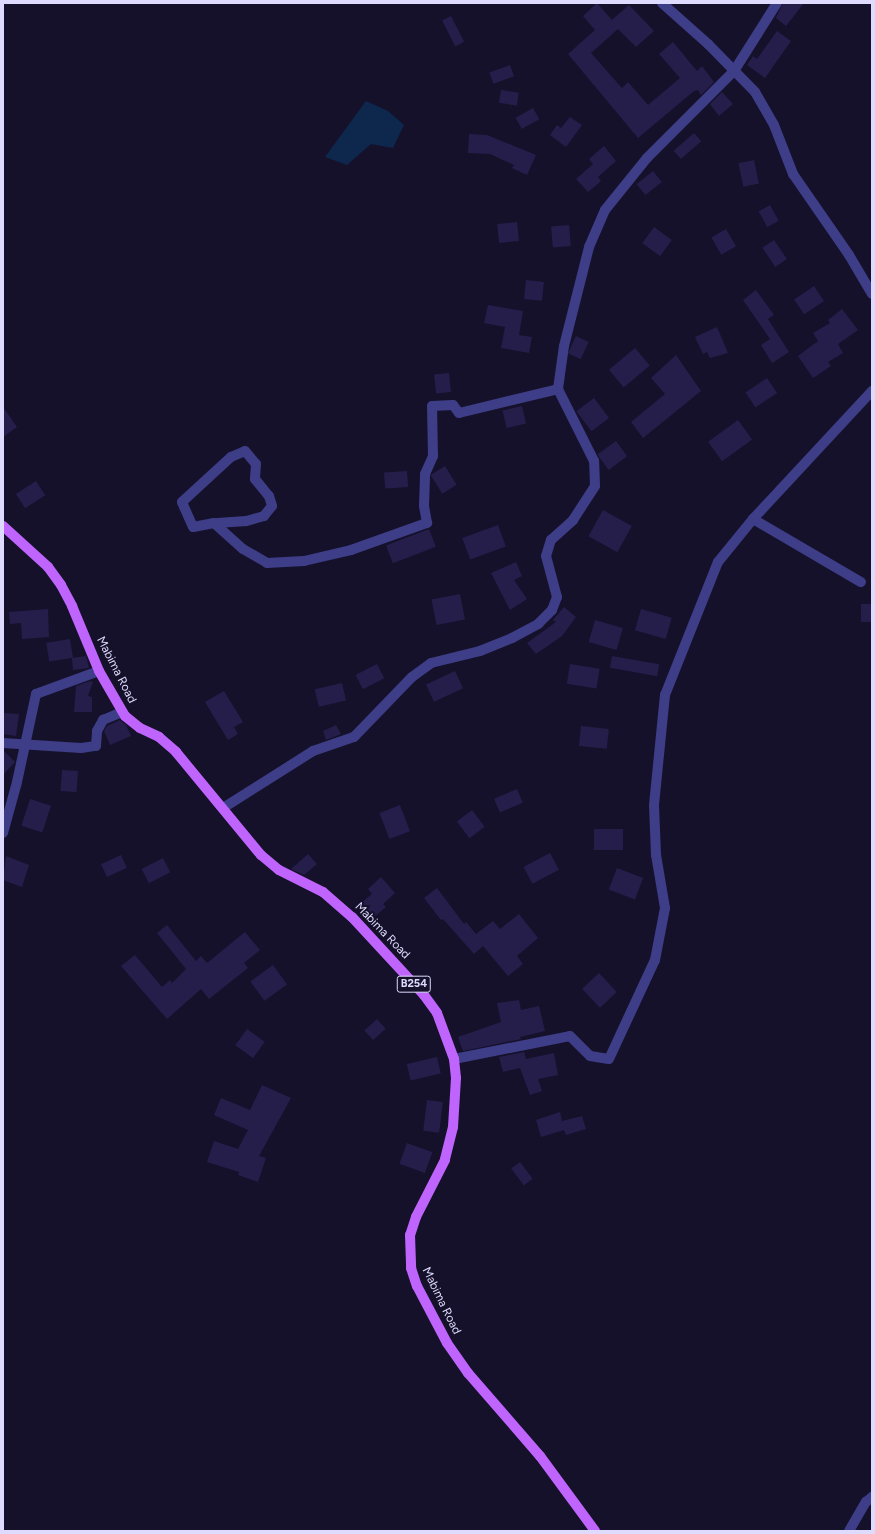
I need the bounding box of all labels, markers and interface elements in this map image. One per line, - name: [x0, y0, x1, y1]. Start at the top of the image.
- street label: Mabima Road: [93, 634, 139, 706]
- street label: Mabima Road: [351, 900, 413, 962]
- road number: B254: [396, 975, 432, 993]
- street label: Mabima Road: [419, 1265, 463, 1337]

